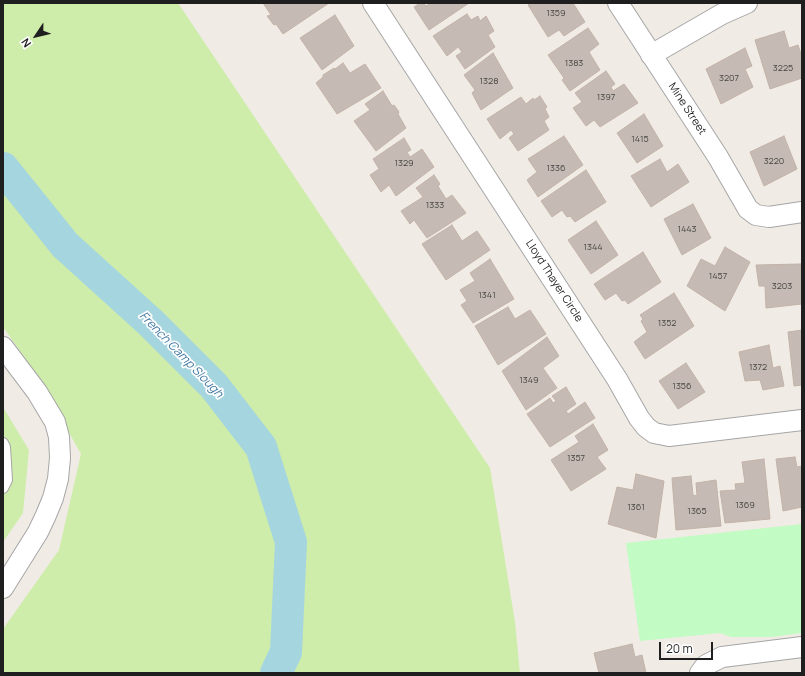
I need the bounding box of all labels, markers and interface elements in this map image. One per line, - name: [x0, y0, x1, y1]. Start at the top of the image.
- house number: 1359: [546, 8, 566, 18]
- north arrow: [16, 16, 56, 56]
- text: N: [17, 36, 34, 51]
- house number: 1383: [565, 58, 583, 68]
- house number: 3225: [773, 63, 793, 73]
- house number: 3207: [719, 73, 739, 83]
- house number: 1328: [480, 76, 498, 86]
- street label: Mine Street: [665, 81, 709, 137]
- house number: 1397: [597, 92, 615, 102]
- house number: 1415: [631, 134, 649, 144]
- house number: 3220: [764, 156, 784, 166]
- house number: 1329: [394, 158, 414, 168]
- house number: 1336: [546, 163, 566, 173]
- house number: 1333: [426, 200, 444, 210]
- house number: 1443: [677, 224, 697, 234]
- street label: Lloyd Thayer Circle: [523, 238, 585, 324]
- house number: 1344: [583, 242, 603, 252]
- house number: 1457: [709, 271, 727, 281]
- house number: 3203: [772, 281, 792, 291]
- house number: 1341: [478, 290, 496, 300]
- water label: French Camp Slough: [136, 309, 226, 401]
- house number: 1352: [658, 318, 676, 328]
- house number: 1372: [749, 362, 767, 372]
- house number: 1349: [519, 375, 539, 385]
- house number: 1356: [672, 381, 692, 391]
- house number: 1357: [567, 453, 585, 463]
- house number: 1369: [735, 500, 755, 510]
- house number: 1361: [627, 502, 645, 512]
- house number: 1365: [687, 506, 707, 516]
- scale bar: [661, 634, 715, 660]
- text: 20 m: [666, 640, 693, 657]

